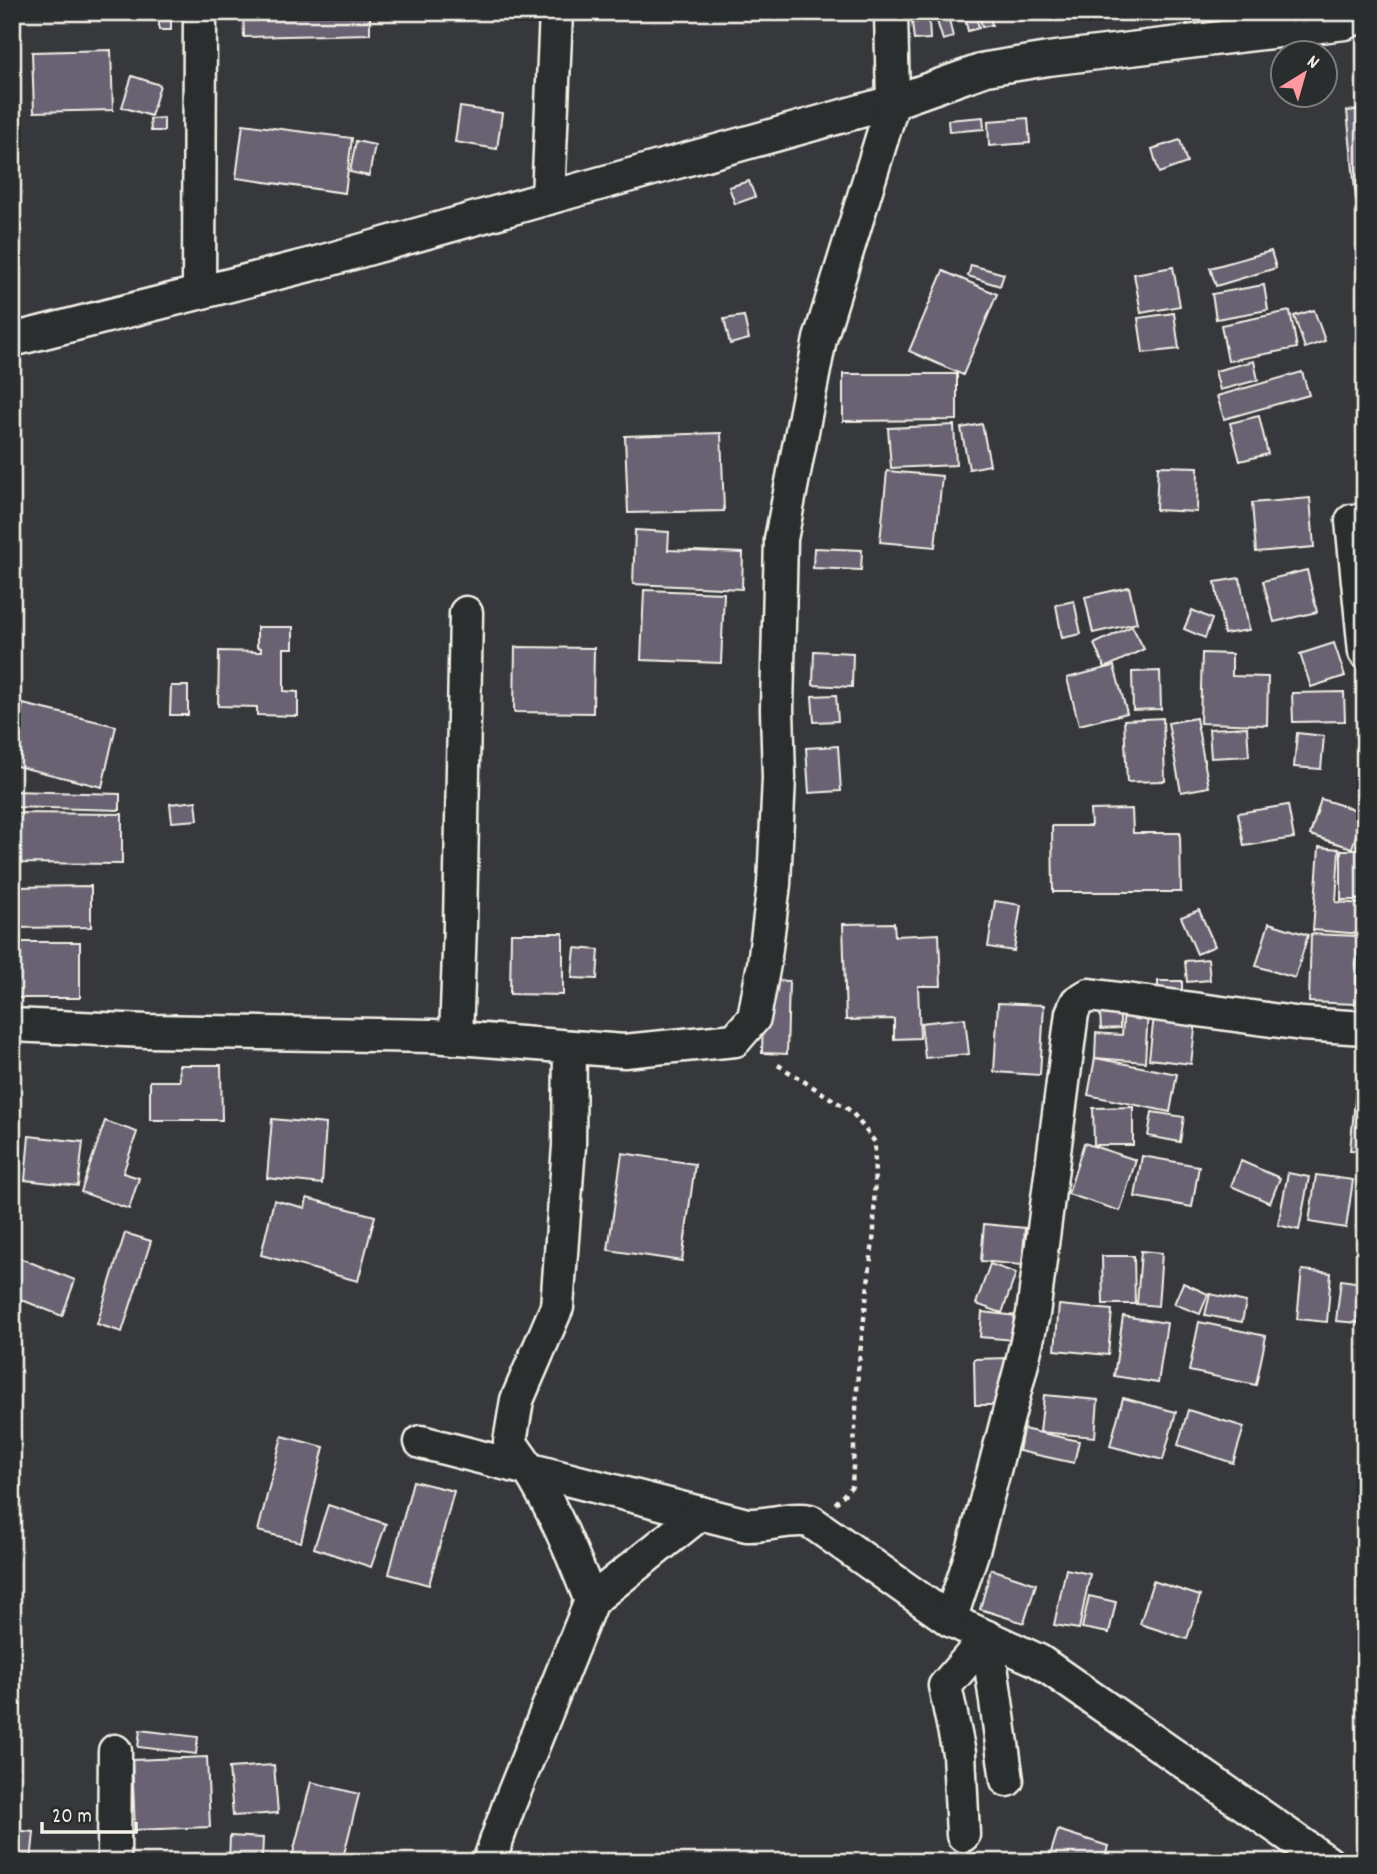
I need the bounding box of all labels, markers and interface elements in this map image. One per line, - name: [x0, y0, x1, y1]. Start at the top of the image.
- north arrow: [1268, 38, 1338, 108]
- text: N: [1300, 50, 1324, 77]
- scale bar: [42, 1790, 136, 1834]
- text: 20 m: [52, 1803, 92, 1833]

